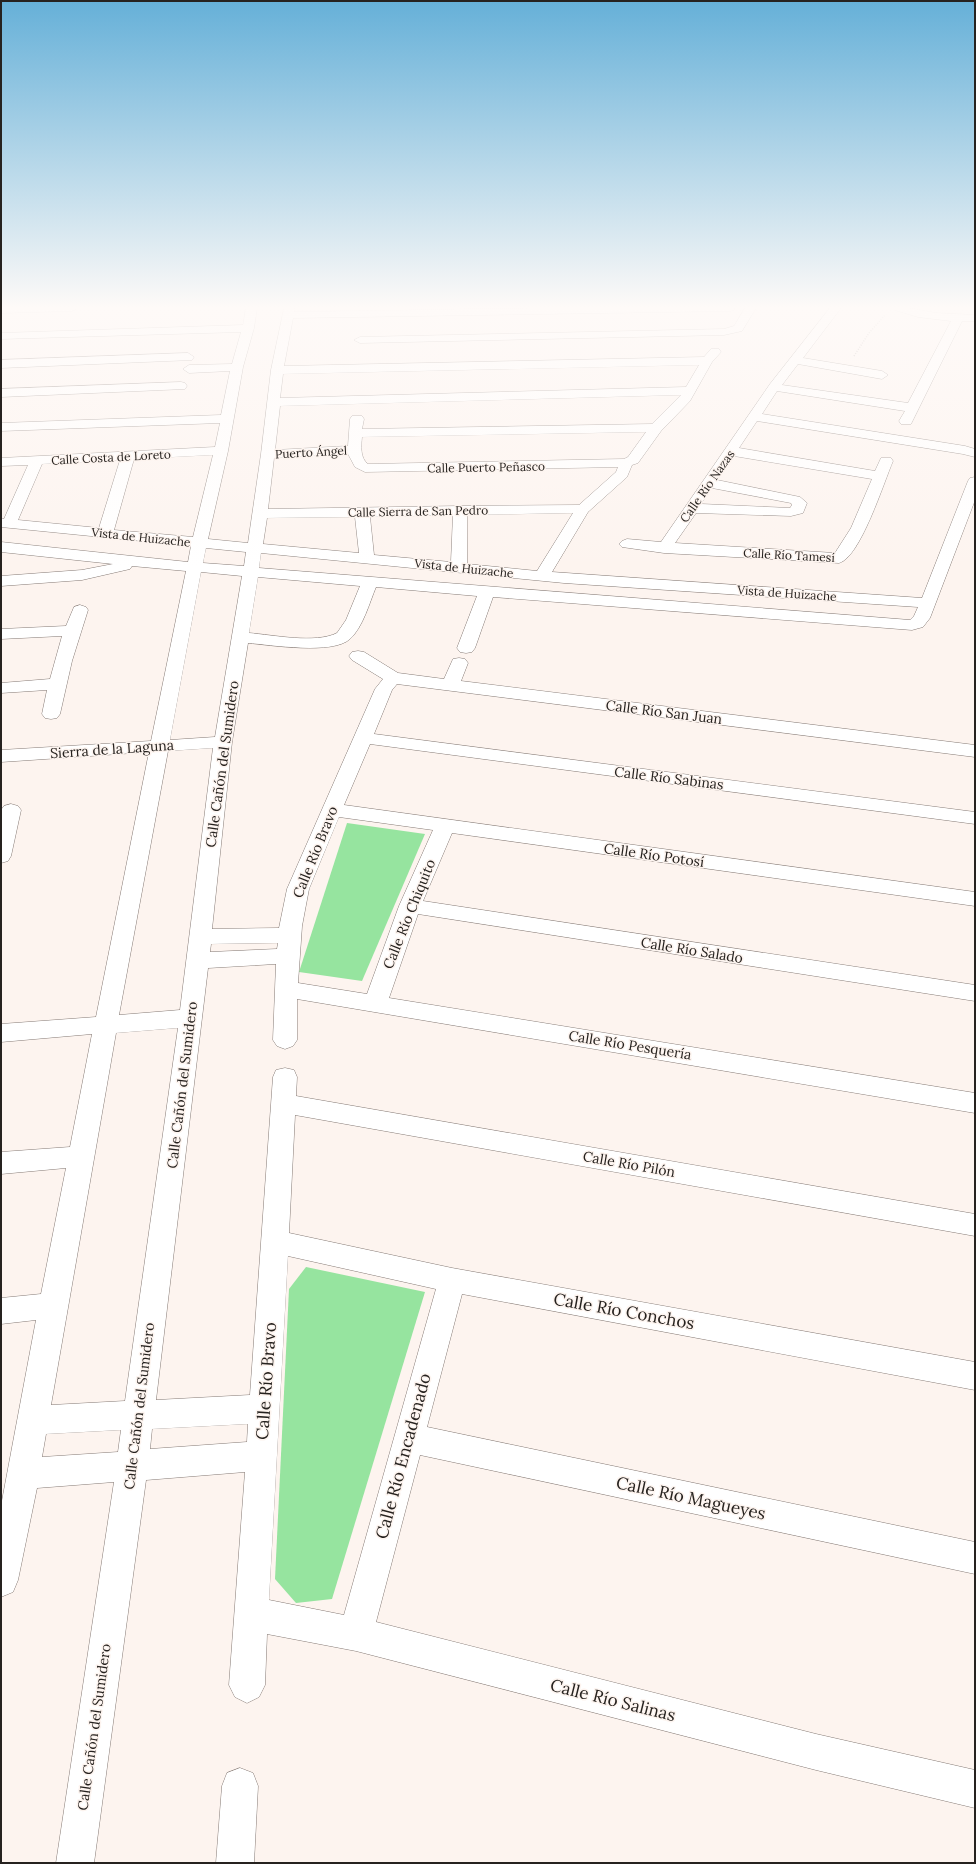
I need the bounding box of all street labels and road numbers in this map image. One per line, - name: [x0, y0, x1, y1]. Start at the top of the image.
- street label: Puerto Ángel: [275, 443, 347, 461]
- street label: Calle Costa de Loreto: [51, 446, 171, 468]
- street label: Calle Río Nazas: [676, 447, 738, 525]
- street label: Calle Puerto Peñasco: [427, 458, 545, 476]
- street label: Calle Sierra de San Pedro: [348, 502, 488, 520]
- street label: Vista de Huizache: [90, 524, 192, 550]
- street label: Calle Río Tamesí: [743, 545, 835, 565]
- street label: Vista de Huizache: [413, 555, 515, 581]
- street label: Vista de Huizache: [736, 582, 838, 604]
- street label: Calle Cañón del Sumidero: [201, 680, 243, 848]
- street label: Calle Río San Juan: [605, 696, 724, 728]
- street label: Sierra de la Laguna: [49, 736, 175, 762]
- street label: Calle Río Sabinas: [613, 762, 725, 794]
- street label: Calle Río Bravo: [288, 804, 342, 900]
- street label: Calle Río Potosí: [603, 839, 705, 871]
- street label: Calle Río Chiquito: [379, 856, 439, 972]
- street label: Calle Río Salado: [640, 933, 744, 967]
- street label: Calle Cañón del Sumidero: [163, 1001, 201, 1169]
- street label: Calle Río Pesquería: [567, 1026, 693, 1064]
- street label: Calle Río Pilón: [581, 1147, 677, 1181]
- street label: Calle Río Conchos: [552, 1288, 696, 1334]
- street label: Calle Río Bravo: [251, 1321, 281, 1441]
- street label: Calle Cañón del Sumidero: [120, 1322, 158, 1490]
- street label: Calle Río Encadenado: [370, 1371, 436, 1541]
- street label: Calle Río Magueyes: [614, 1471, 768, 1525]
- street label: Calle Cañón del Sumidero: [73, 1643, 115, 1811]
- street label: Calle Río Salinas: [548, 1674, 678, 1726]

